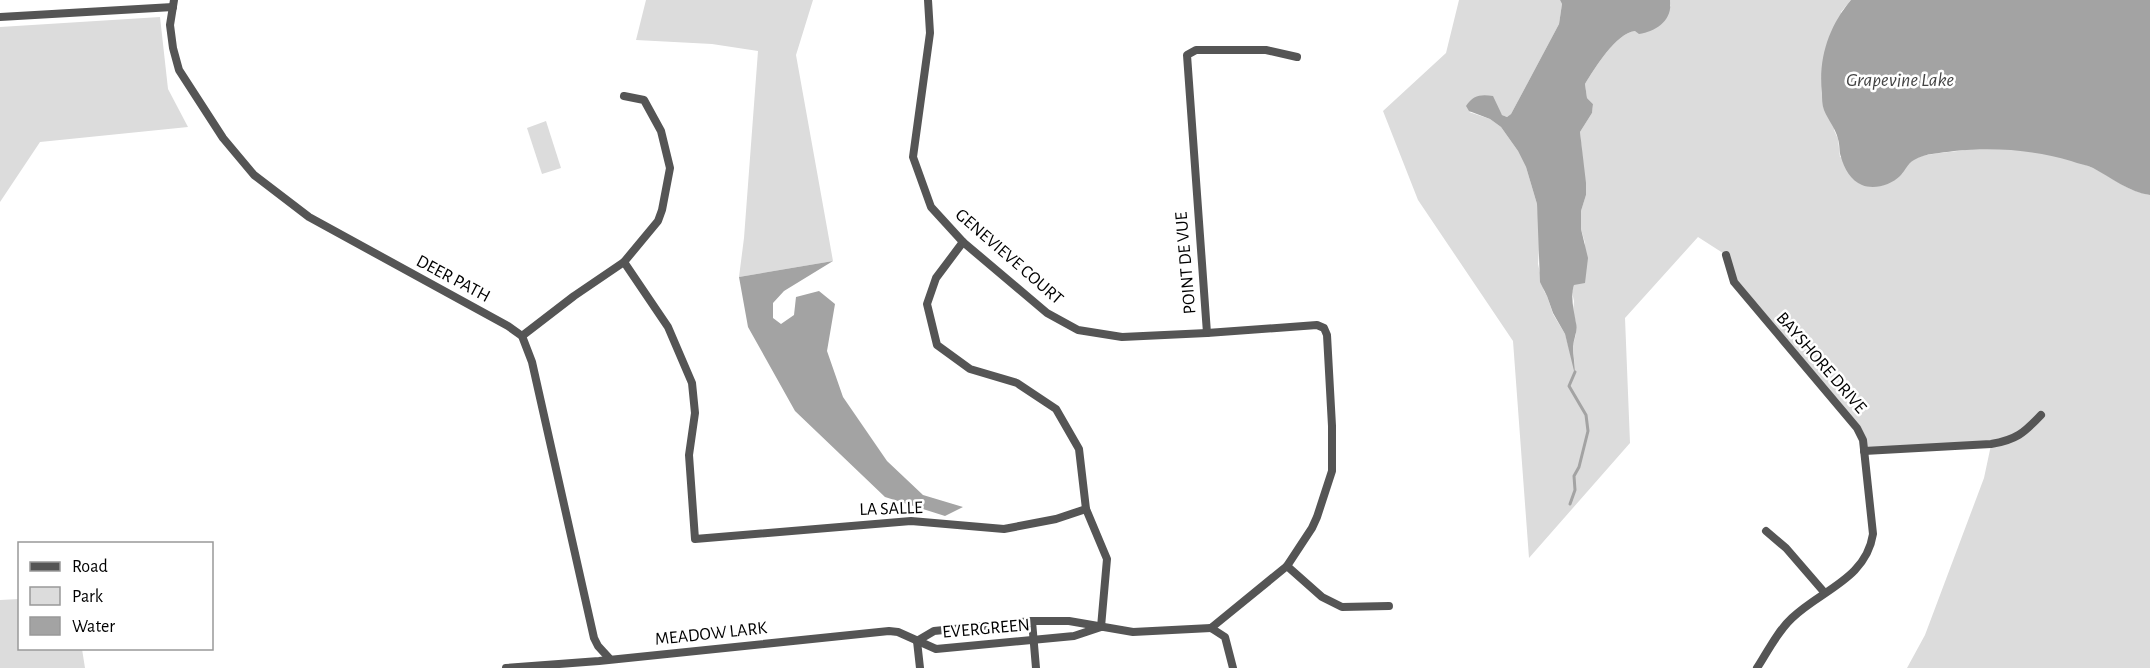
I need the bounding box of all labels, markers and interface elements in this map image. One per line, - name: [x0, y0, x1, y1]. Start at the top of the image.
- water label: Grapevine Lake: [1846, 70, 1955, 90]
- street label: GENEVIEVE COURT: [952, 206, 1066, 309]
- street label: POINT DE VUE: [1173, 211, 1199, 315]
- street label: DEER PATH: [413, 252, 493, 306]
- street label: BAYSHORE DRIVE: [1772, 309, 1870, 417]
- street label: LA SALLE: [859, 499, 923, 519]
- legend: [18, 542, 213, 650]
- text: Road: [72, 558, 108, 576]
- text: Park: [72, 588, 104, 606]
- street label: EVERGREEN: [942, 616, 1030, 642]
- text: Water: [72, 618, 115, 636]
- street label: MEADOW LARK: [654, 619, 768, 649]

